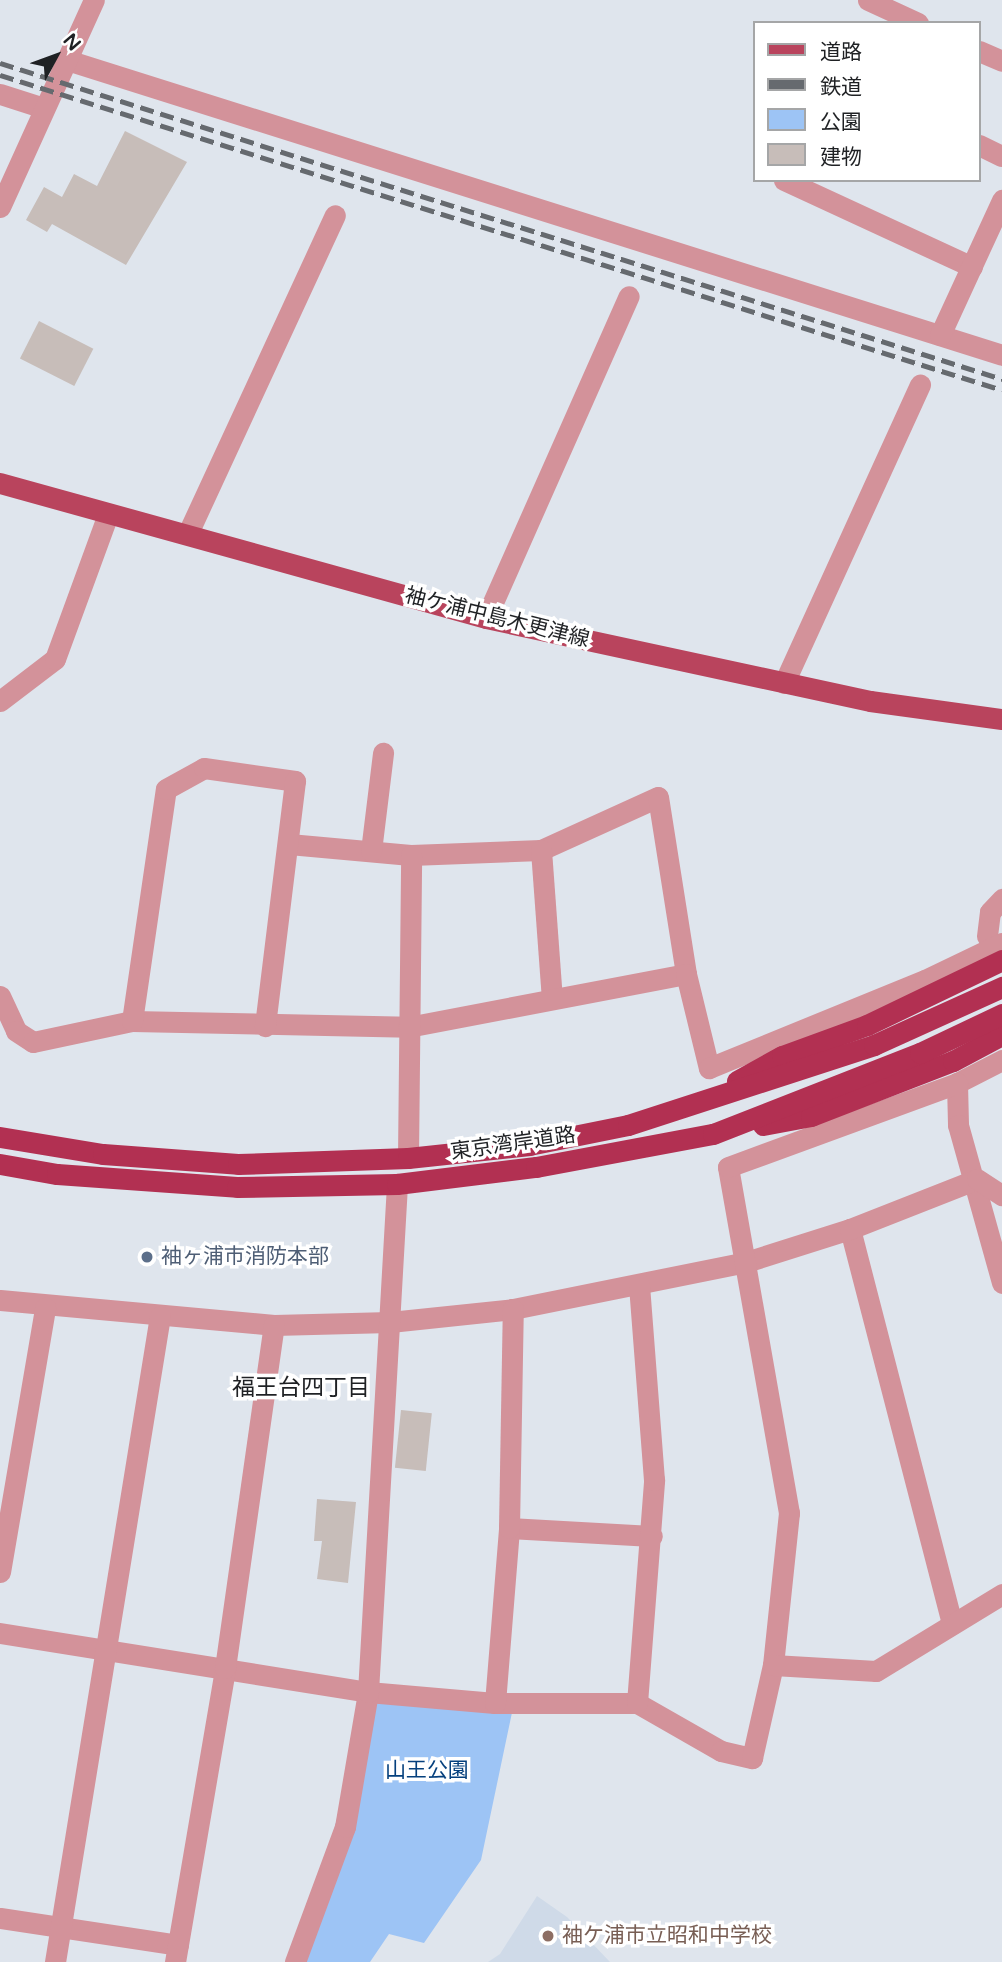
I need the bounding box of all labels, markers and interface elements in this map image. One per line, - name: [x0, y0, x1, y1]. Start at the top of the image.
- north arrow: [21, 21, 91, 91]
- legend: [754, 21, 981, 182]
- text: N: [59, 29, 85, 55]
- text: 道路: [820, 40, 862, 65]
- text: 鉄道: [820, 75, 862, 100]
- text: 公園: [820, 110, 862, 135]
- text: 建物: [820, 145, 862, 170]
- street label: 袖ケ浦中島木更津線: [402, 583, 592, 653]
- street label: 東京湾岸道路: [449, 1123, 577, 1165]
- place label: 袖ヶ浦市消防本部: [161, 1244, 329, 1270]
- marker: 袖ヶ浦市消防本部: [139, 1249, 155, 1265]
- district label: 福王台四丁目: [232, 1374, 370, 1402]
- park label: 山王公園: [385, 1758, 469, 1784]
- place label: 袖ケ浦市立昭和中学校: [562, 1923, 772, 1949]
- marker: 袖ケ浦市立昭和中学校: [540, 1928, 556, 1944]

